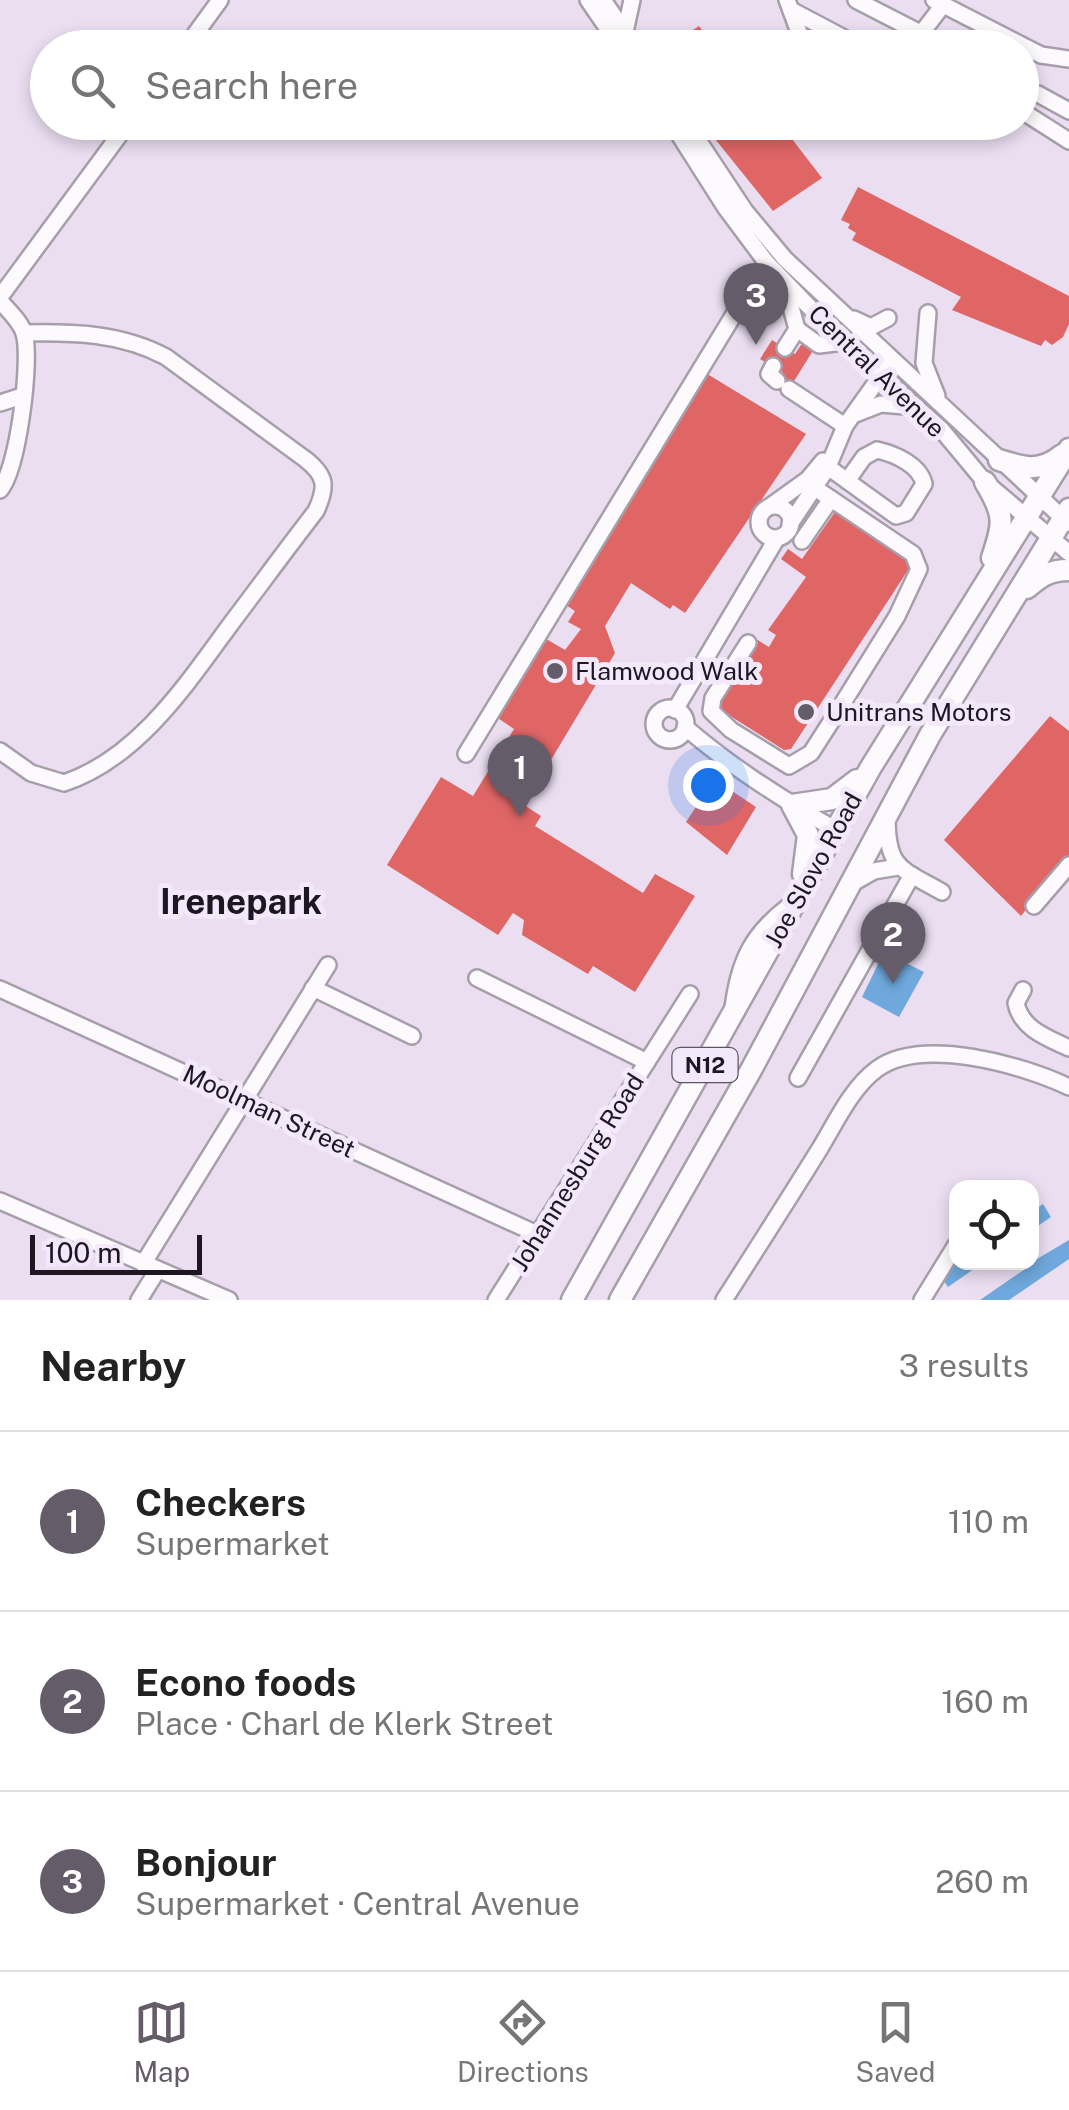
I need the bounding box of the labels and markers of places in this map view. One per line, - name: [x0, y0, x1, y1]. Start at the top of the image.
- pin: 3: [724, 262, 788, 345]
- place label: Flamwood Walk: [575, 656, 758, 686]
- marker: Flamwood Walk: [544, 660, 566, 682]
- place label: Unitrans Motors: [826, 697, 1011, 727]
- marker: Unitrans Motors: [795, 701, 817, 723]
- pin: 1: [488, 734, 552, 817]
- pin: 2: [860, 902, 926, 984]

